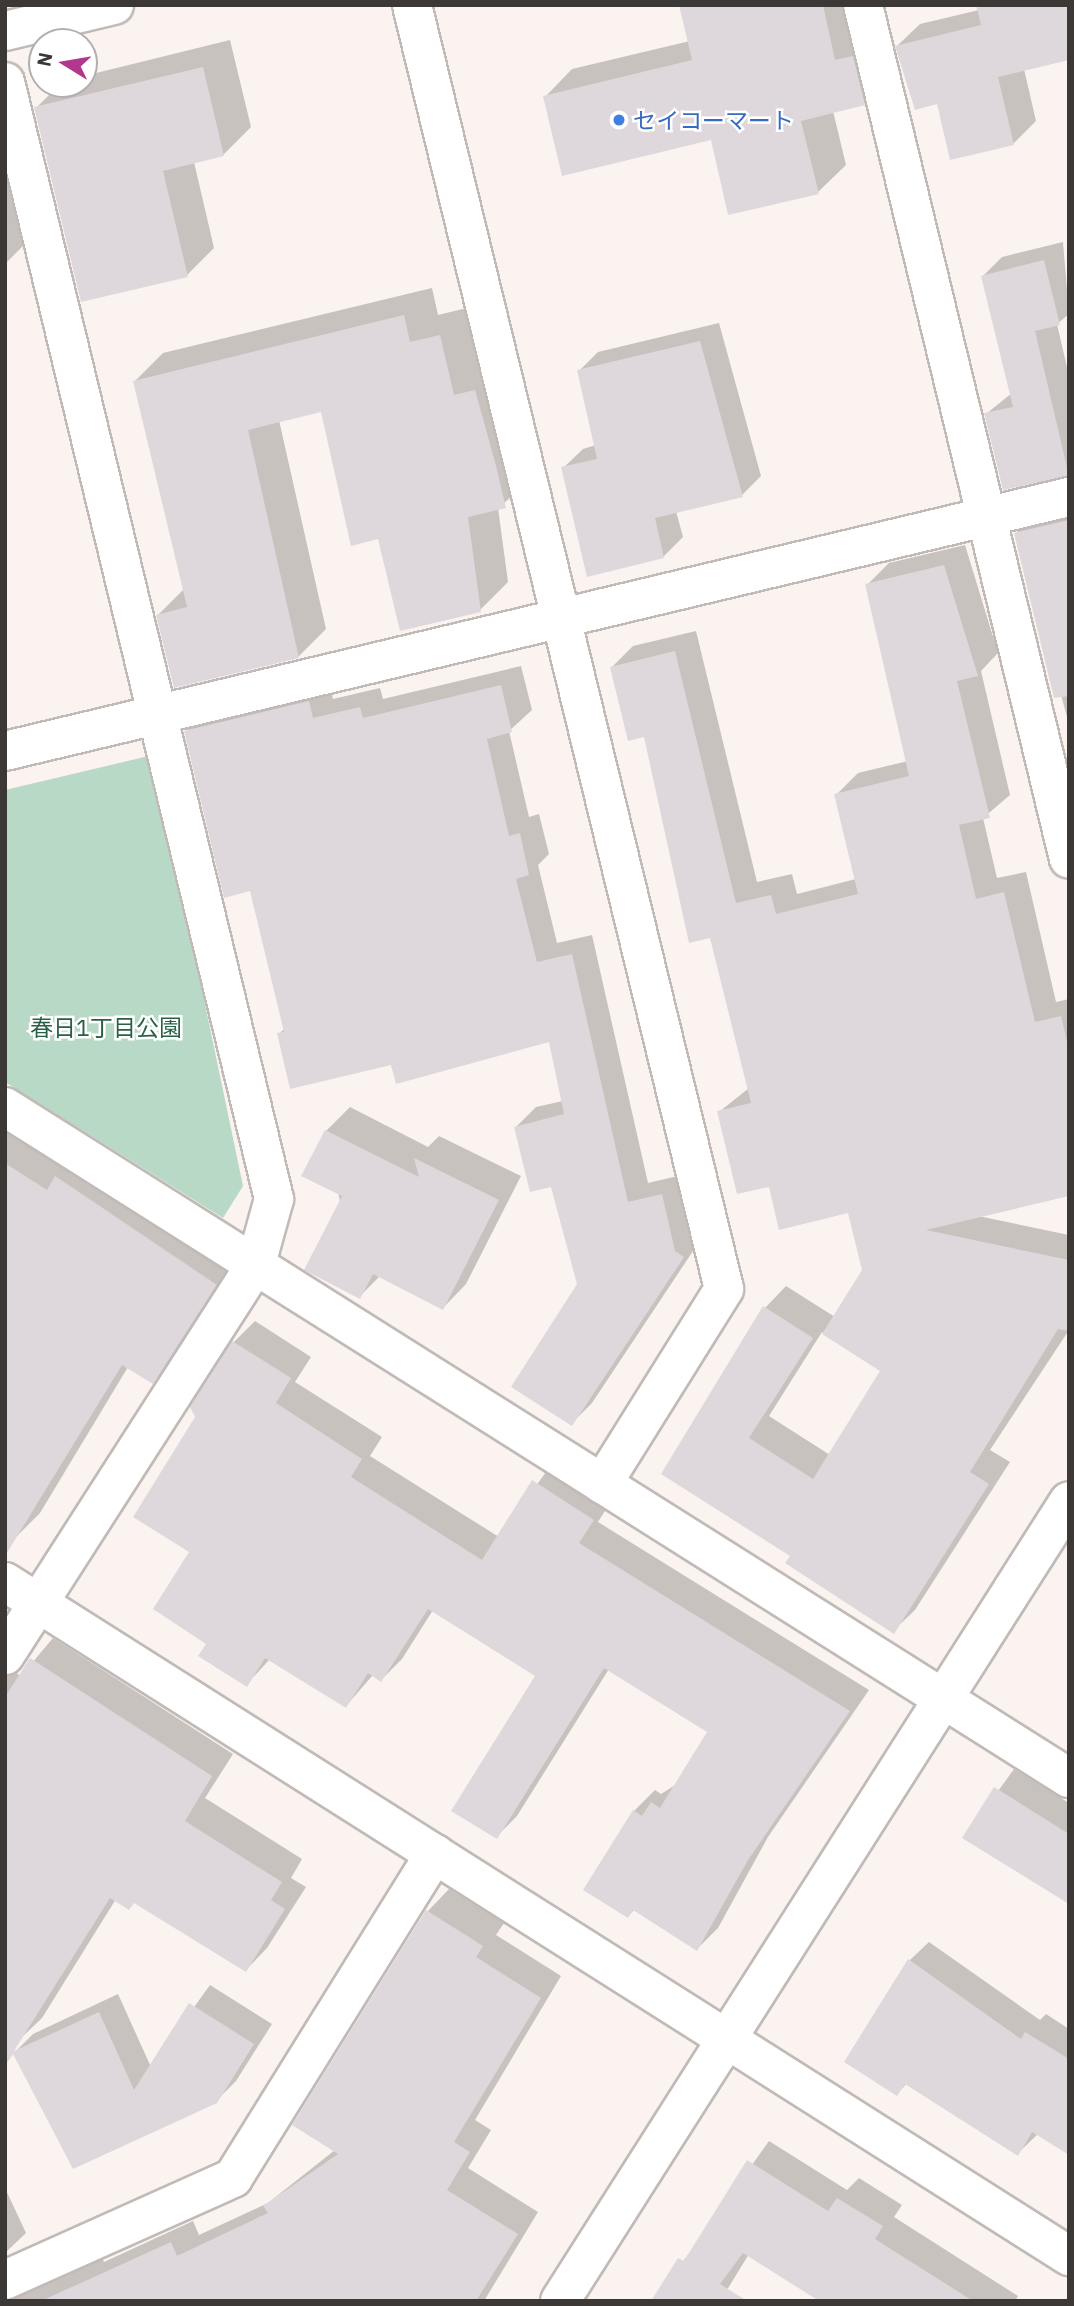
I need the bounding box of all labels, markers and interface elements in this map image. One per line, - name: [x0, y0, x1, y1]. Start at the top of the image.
- north arrow: [28, 28, 98, 98]
- text: N: [31, 50, 57, 68]
- place label: セイコーマート: [633, 106, 794, 134]
- marker: セイコーマート: [611, 112, 627, 128]
- park label: 春日1丁目公園: [30, 1013, 182, 1041]

